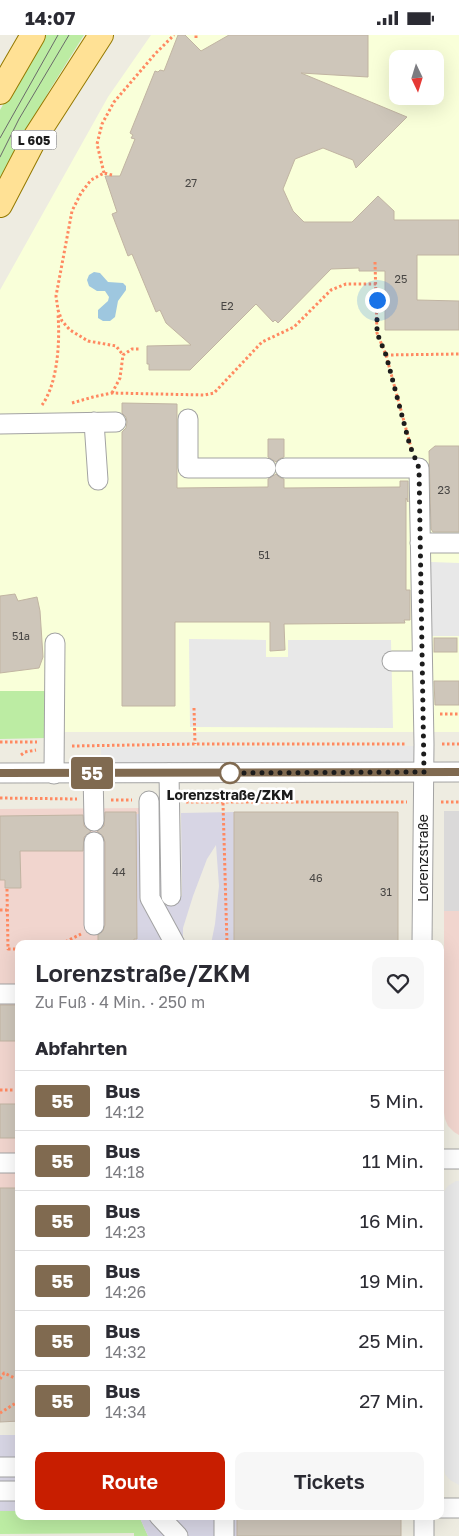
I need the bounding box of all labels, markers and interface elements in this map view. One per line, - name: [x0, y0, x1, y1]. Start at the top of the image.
- text: 14:07: [25, 6, 75, 29]
- north arrow: [389, 50, 444, 105]
- map controls: [389, 50, 444, 105]
- road number: L 605: [12, 131, 56, 149]
- house number: 27: [185, 176, 197, 189]
- house number: 25: [395, 272, 407, 285]
- your location: [365, 288, 390, 313]
- house number: E2: [220, 299, 234, 312]
- house number: 23: [438, 483, 450, 496]
- house number: 51: [258, 548, 270, 561]
- house number: 51a: [12, 629, 30, 642]
- line badge: 55: [70, 757, 114, 789]
- text: 55: [81, 762, 103, 784]
- marker: Lorenzstraße/ZKM: [219, 762, 241, 784]
- place label: Lorenzstraße/ZKM: [167, 786, 294, 803]
- street label: Lorenzstraße: [414, 814, 431, 902]
- house number: 44: [112, 865, 126, 878]
- house number: 46: [309, 871, 323, 884]
- house number: 31: [380, 885, 392, 898]
- button: heart: [372, 957, 424, 1009]
- text: Lorenzstraße/ZKM: [35, 958, 251, 987]
- text: Zu Fuß · 4 Min. · 250 m: [35, 992, 205, 1012]
- text: Abfahrten: [35, 1036, 127, 1059]
- text: Bus: [105, 1079, 140, 1102]
- text: 5 Min.: [369, 1089, 424, 1112]
- text: 55: [52, 1090, 73, 1112]
- text: 14:12: [105, 1102, 144, 1122]
- text: Bus: [105, 1139, 140, 1162]
- text: 11 Min.: [362, 1149, 424, 1172]
- text: 55: [52, 1150, 73, 1172]
- text: 14:18: [105, 1162, 145, 1182]
- text: Bus: [105, 1199, 140, 1222]
- text: 16 Min.: [360, 1209, 424, 1232]
- text: 55: [52, 1210, 73, 1232]
- text: 14:23: [105, 1222, 146, 1242]
- text: Bus: [105, 1259, 140, 1282]
- text: 19 Min.: [360, 1269, 424, 1292]
- text: 55: [52, 1270, 73, 1292]
- text: 14:26: [105, 1282, 146, 1302]
- text: Bus: [105, 1319, 140, 1342]
- text: 25 Min.: [358, 1329, 424, 1352]
- text: 55: [52, 1330, 73, 1352]
- text: 14:32: [105, 1342, 146, 1362]
- text: Bus: [105, 1379, 140, 1402]
- text: 27 Min.: [359, 1389, 424, 1412]
- text: 55: [52, 1390, 73, 1412]
- text: 14:34: [105, 1402, 146, 1422]
- button: Route: [35, 1452, 225, 1510]
- button: Tickets: [235, 1452, 424, 1510]

